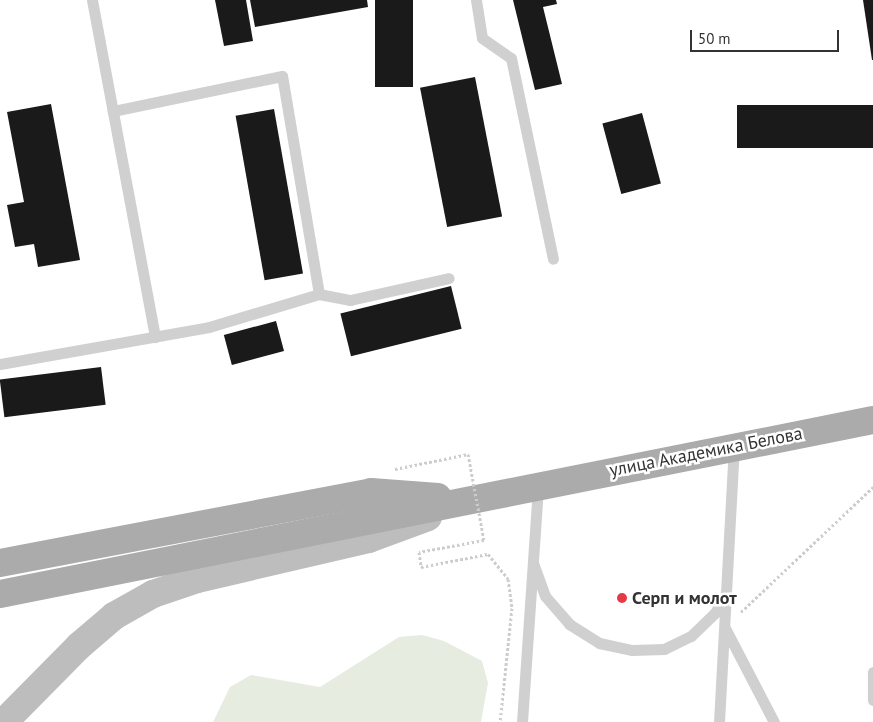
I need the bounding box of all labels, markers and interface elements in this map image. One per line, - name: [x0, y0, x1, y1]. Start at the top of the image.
- scale bar: [693, 20, 842, 52]
- text: 50 m: [698, 29, 731, 48]
- street label: улица Академика Белова: [607, 423, 805, 481]
- place label: Серп и молот: [632, 587, 737, 609]
- marker: Серп и молот: [616, 592, 628, 604]

